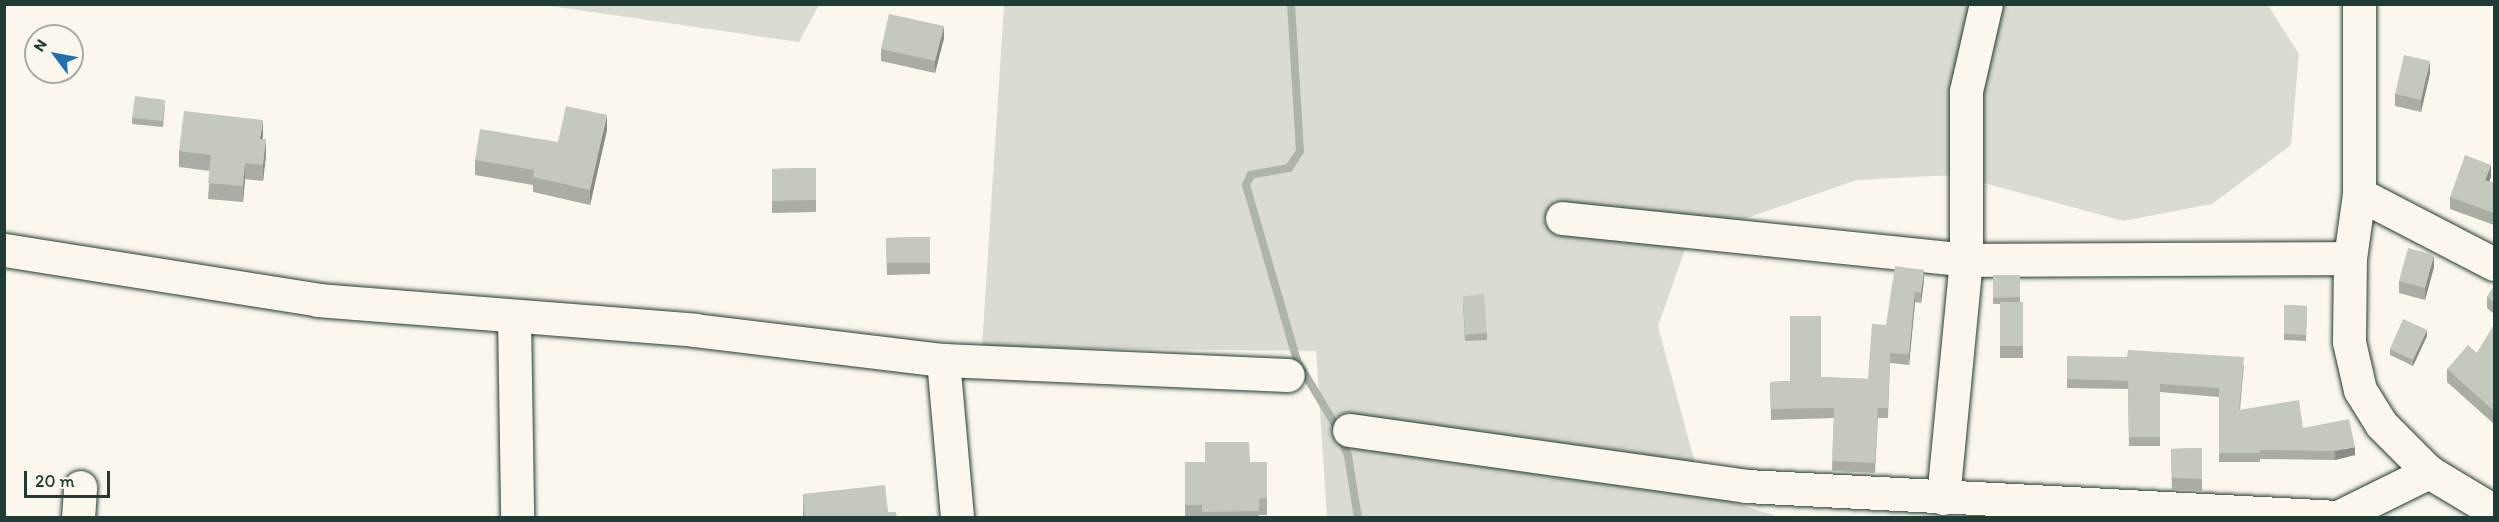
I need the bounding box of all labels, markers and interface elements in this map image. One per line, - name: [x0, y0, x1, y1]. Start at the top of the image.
- north arrow: [24, 24, 84, 84]
- text: N: [29, 36, 51, 55]
- scale bar: [27, 459, 112, 497]
- text: 20 m: [35, 470, 75, 492]

